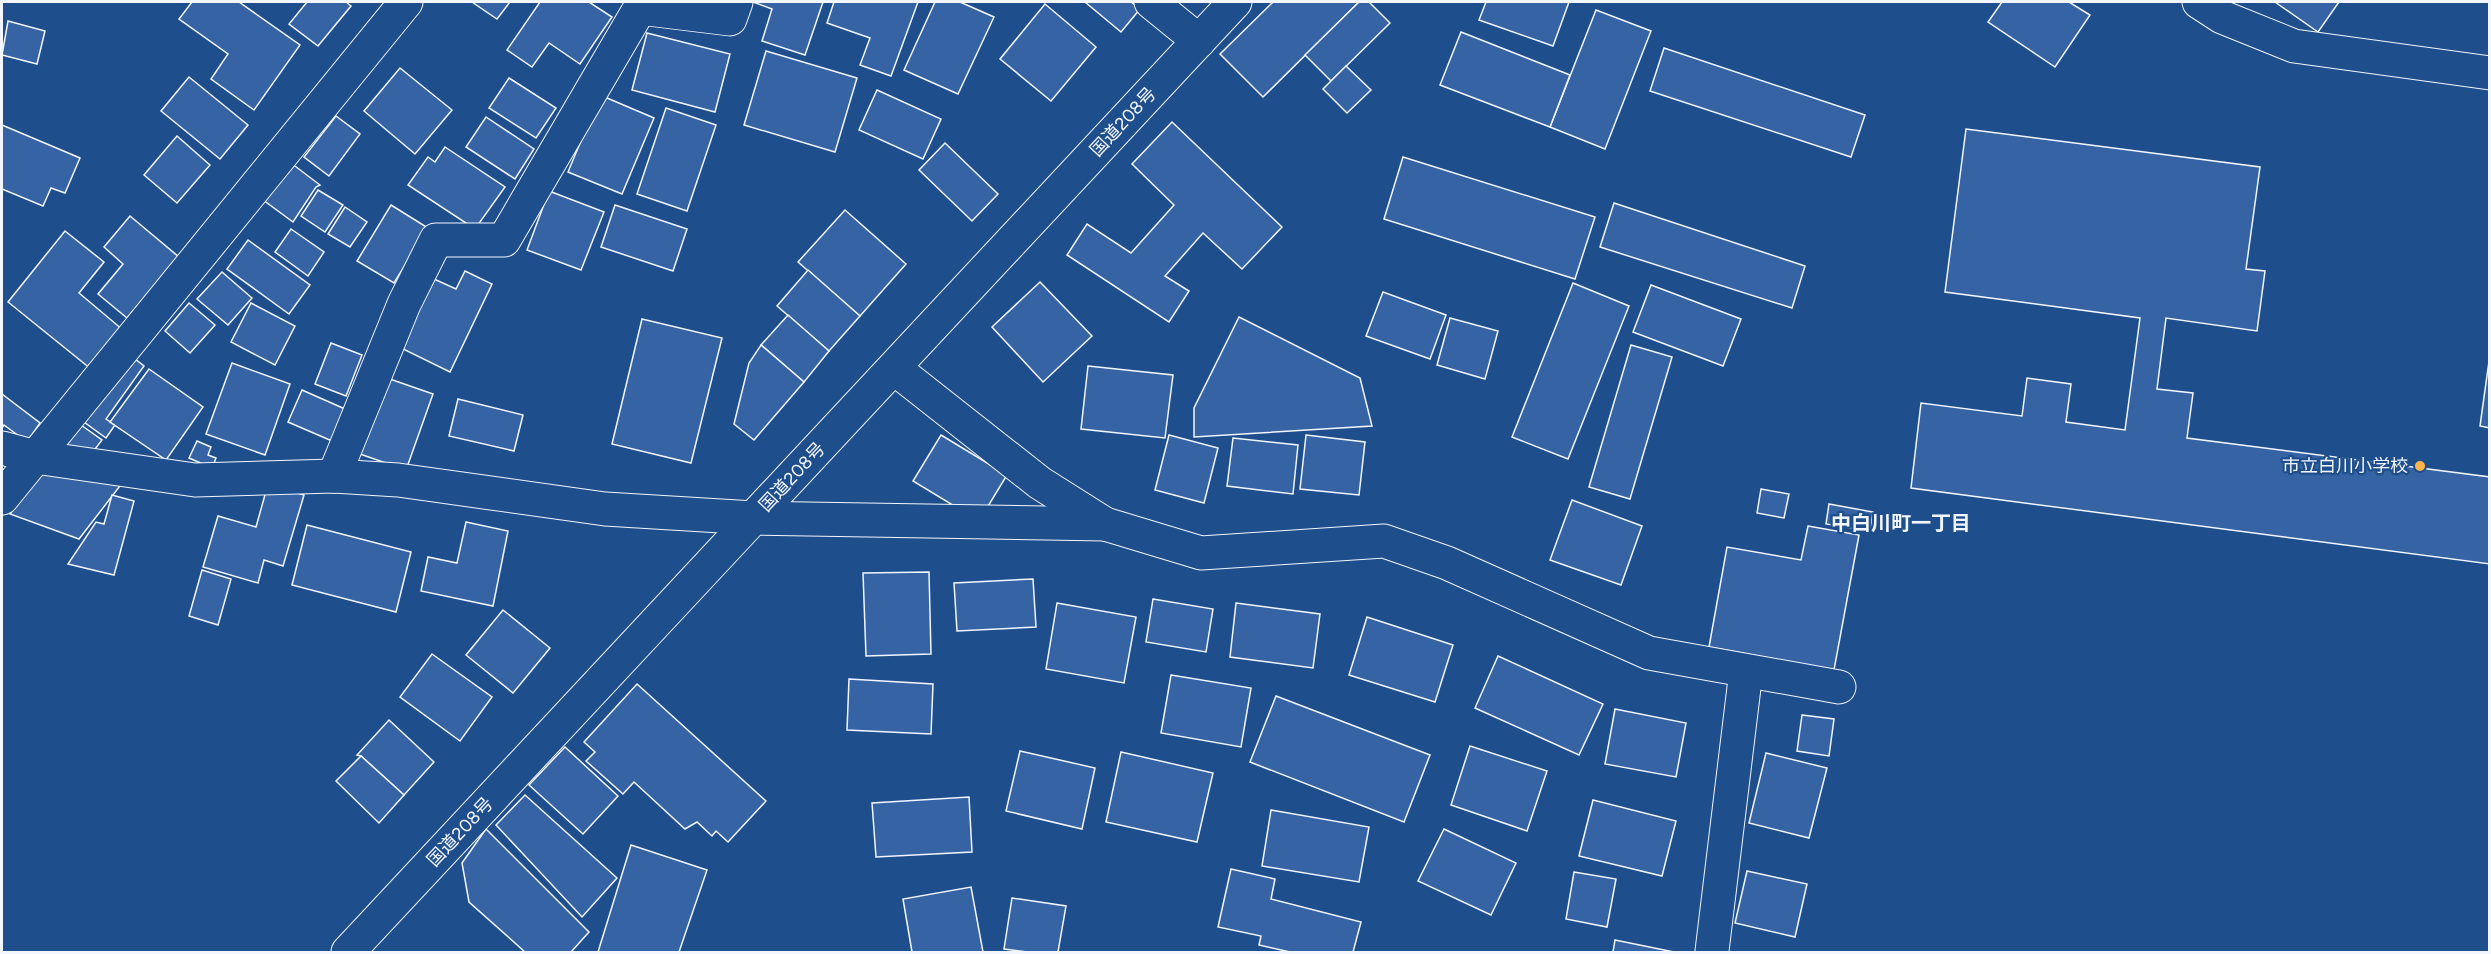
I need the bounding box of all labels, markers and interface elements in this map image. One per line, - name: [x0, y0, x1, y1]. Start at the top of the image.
- street label: 国道208号: [1085, 83, 1161, 161]
- street label: 国道208号: [754, 438, 830, 516]
- place label: 市立白川小学校: [2282, 455, 2408, 477]
- marker: 市立白川小学校: [2413, 459, 2427, 473]
- district label: 中白川町一丁目: [1831, 511, 1971, 535]
- street label: 国道208号: [422, 793, 498, 871]

